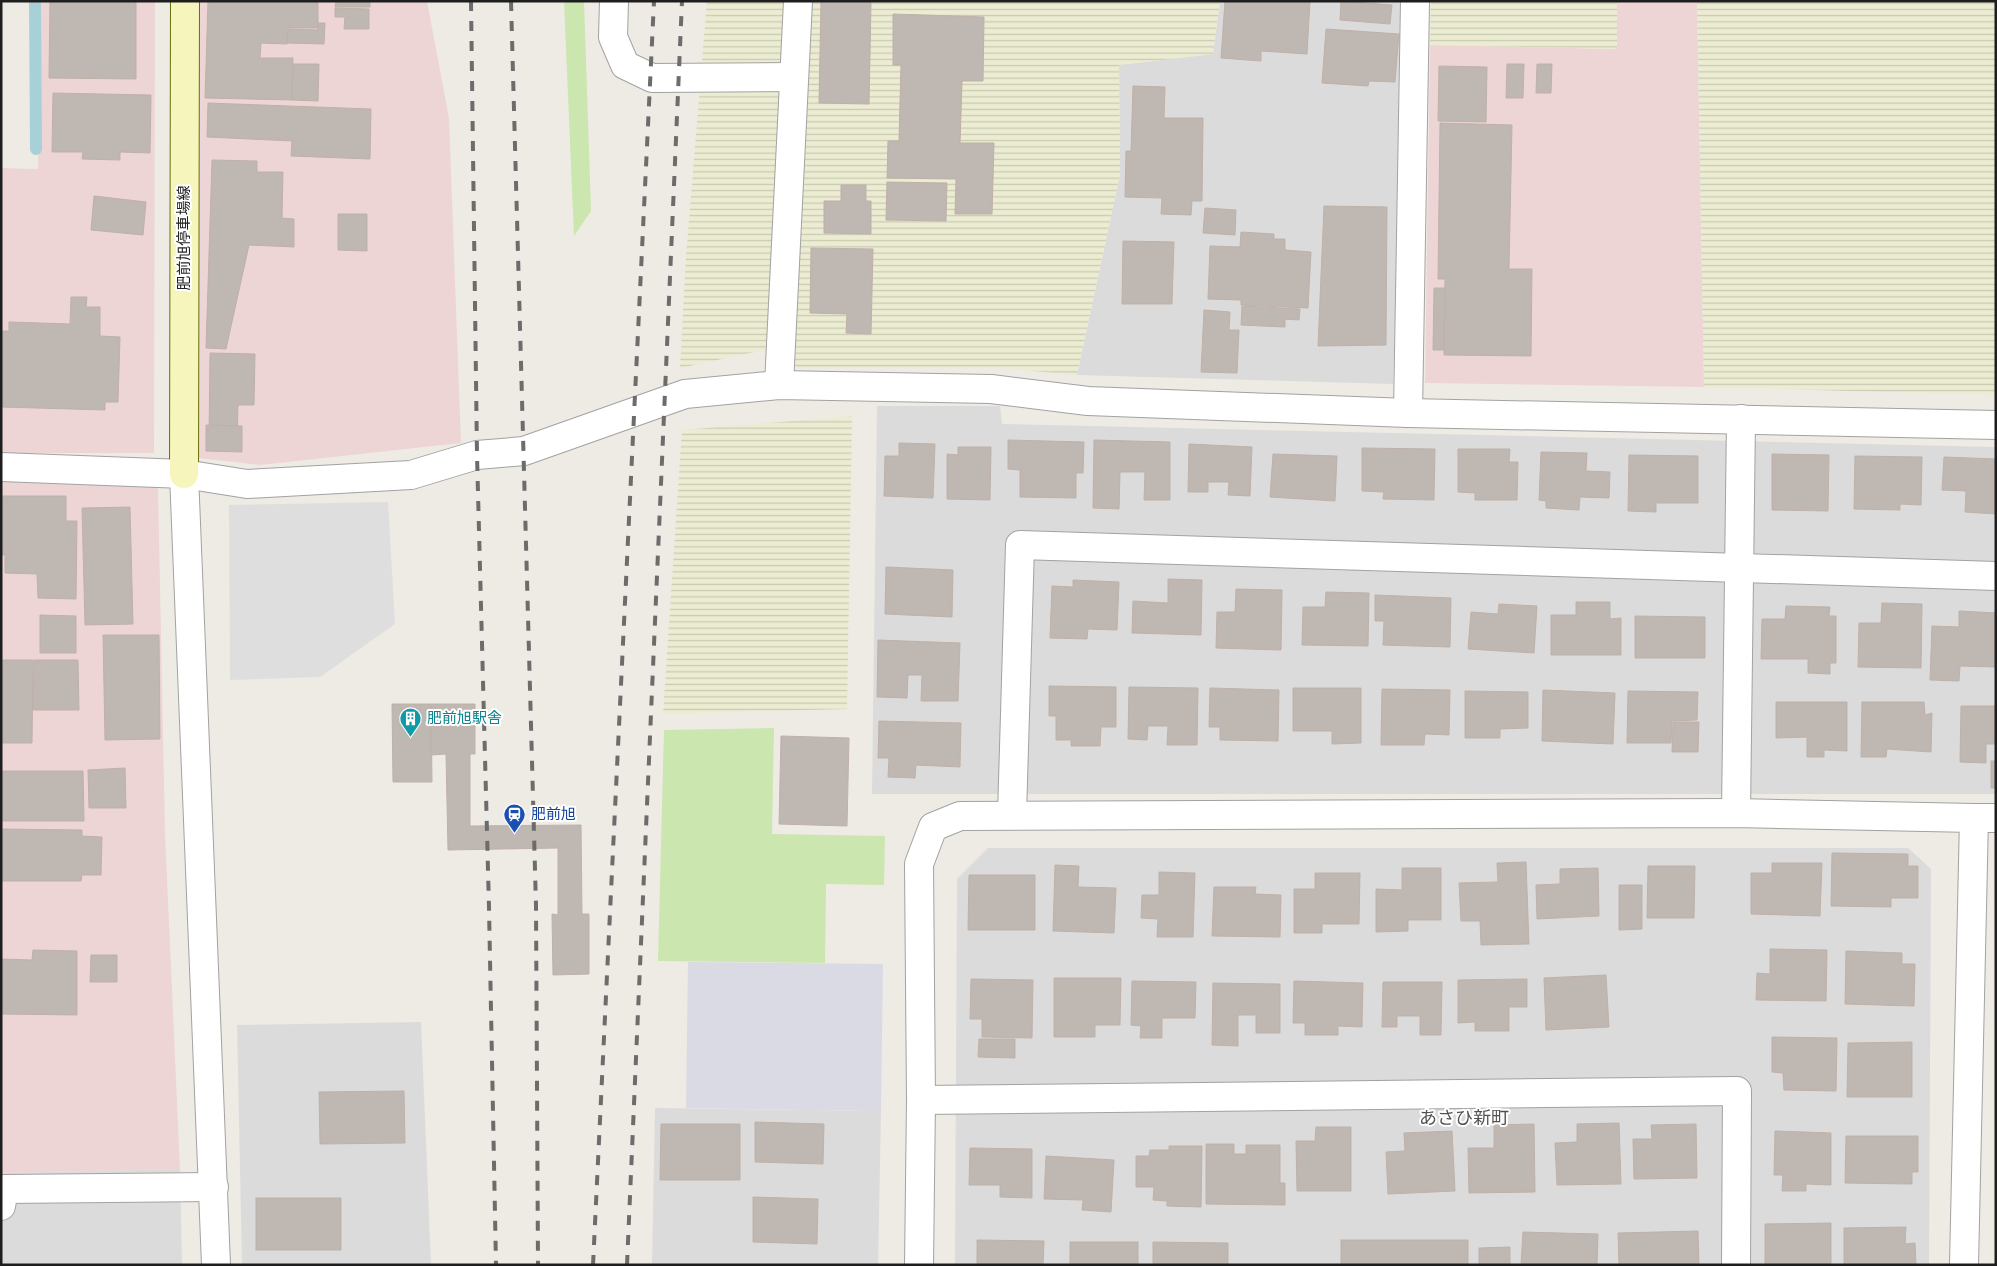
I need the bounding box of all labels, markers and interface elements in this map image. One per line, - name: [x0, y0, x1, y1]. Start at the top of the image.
- street label: 肥前旭停車場線: [175, 185, 193, 291]
- building icon: 肥前旭駅舎: [399, 706, 423, 737]
- place label: 肥前旭駅舎: [427, 709, 502, 727]
- station icon: 肥前旭: [503, 802, 527, 833]
- place label: 肥前旭: [531, 805, 576, 823]
- district label: あさひ新町: [1419, 1107, 1509, 1129]

